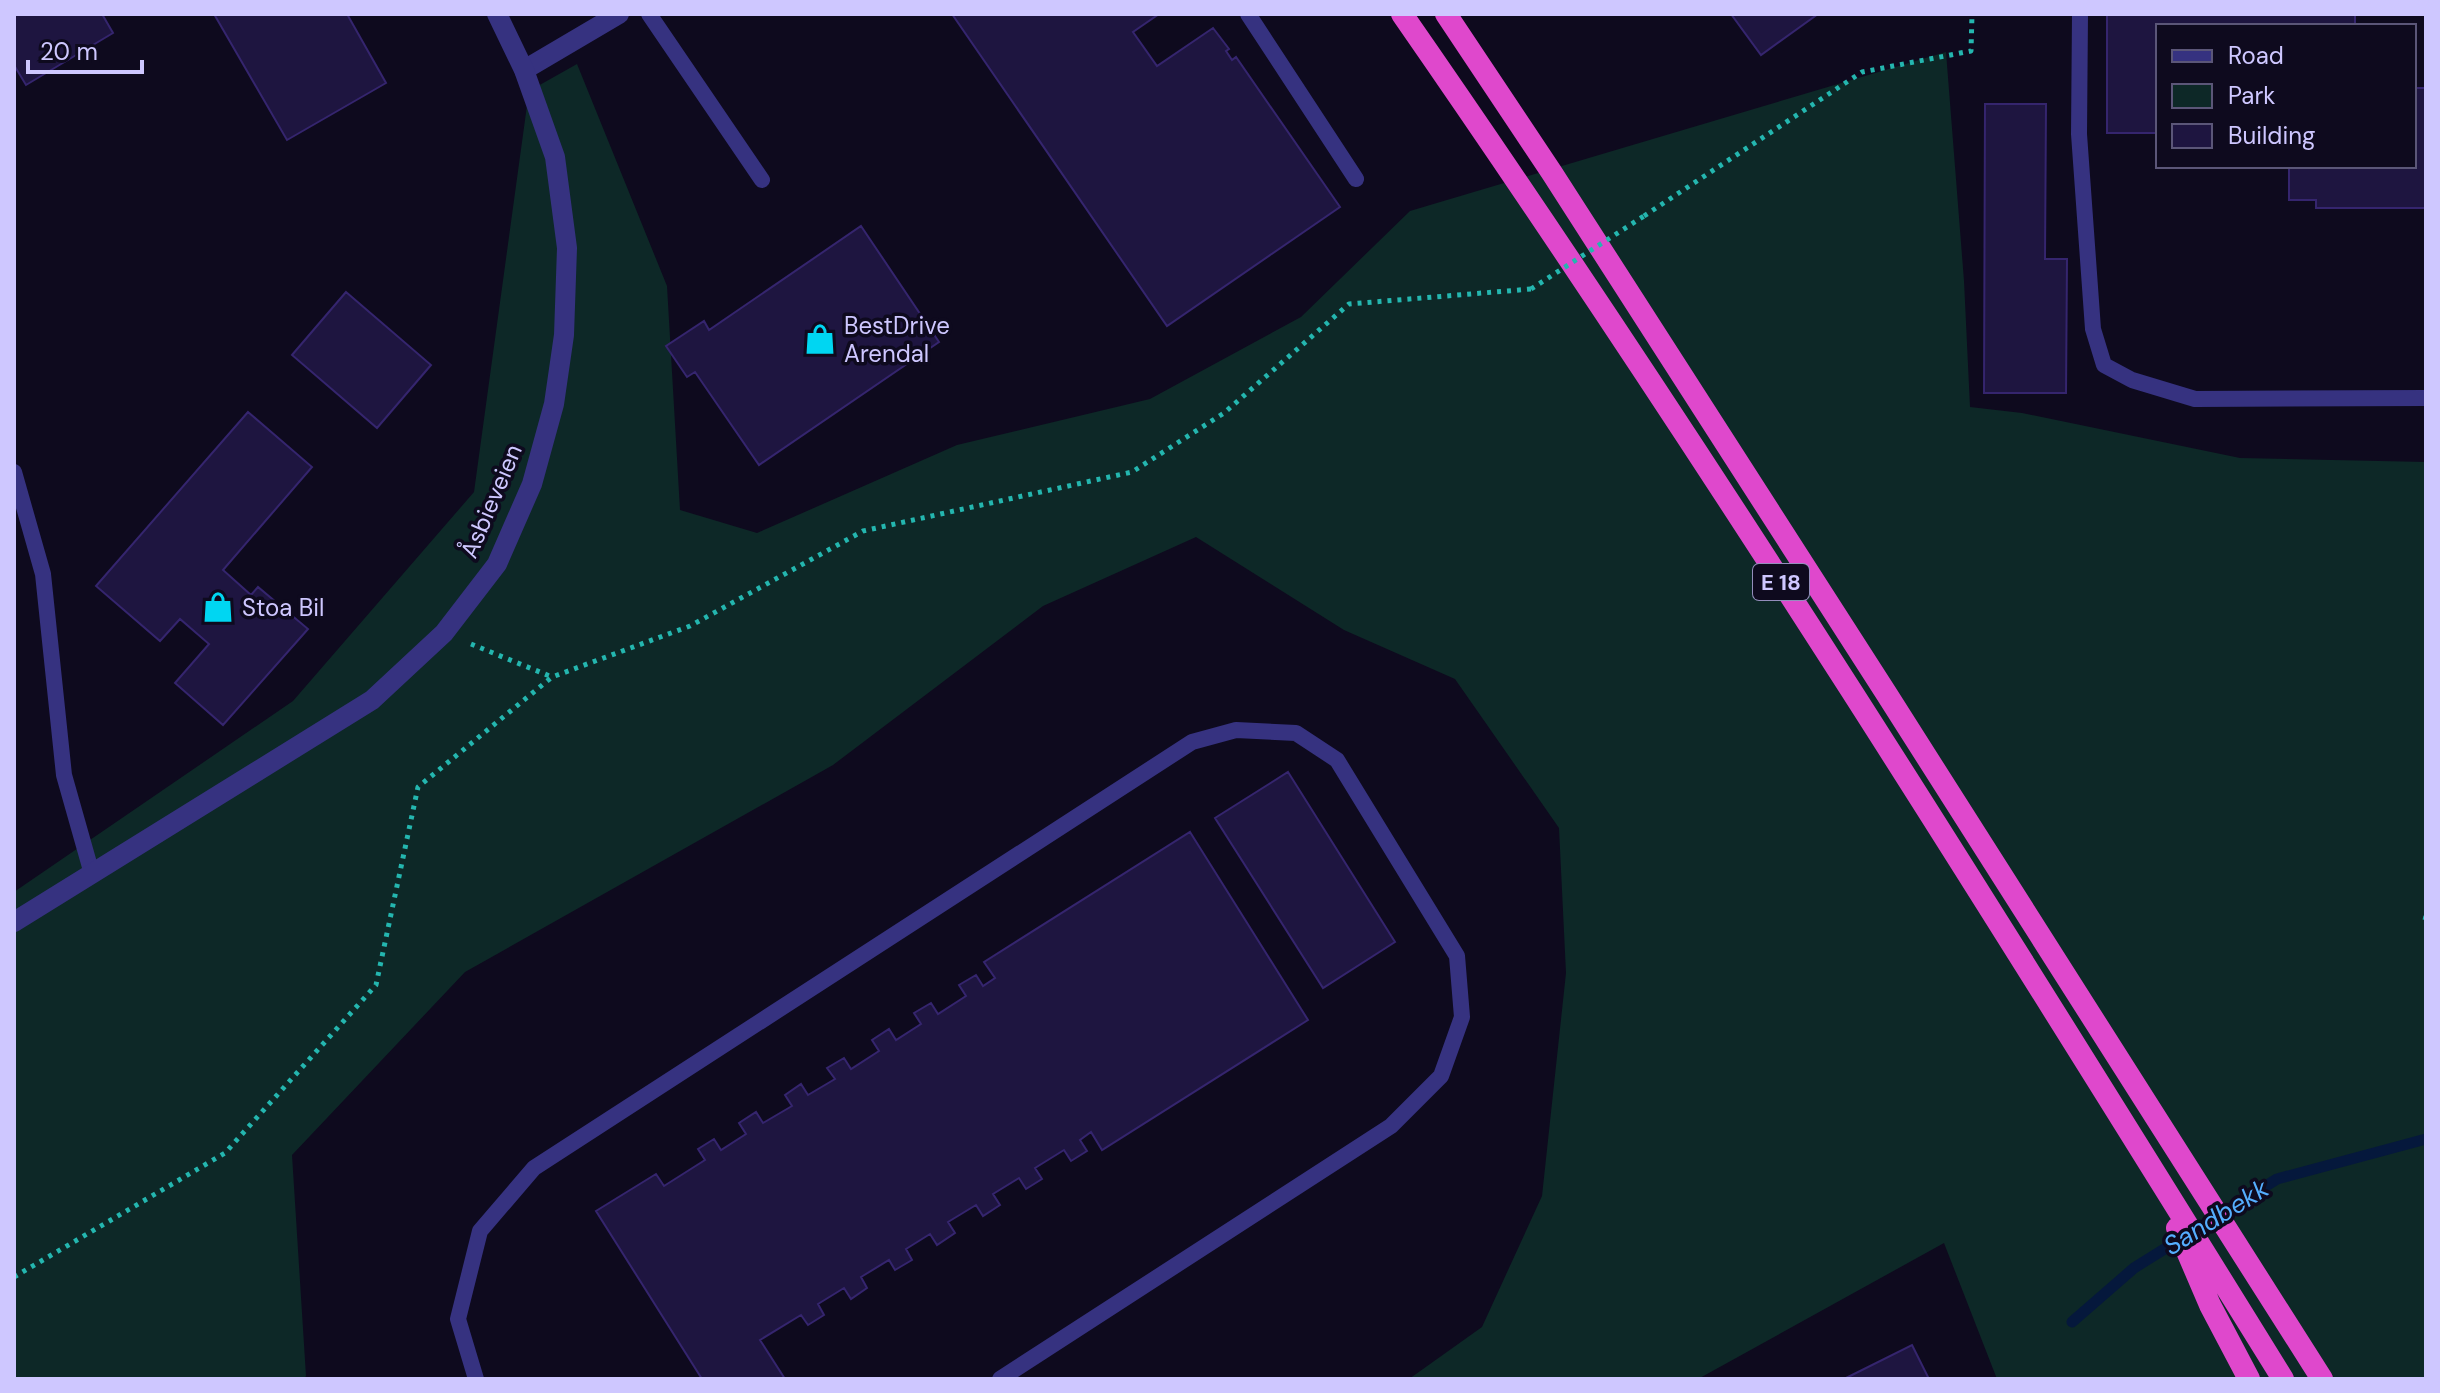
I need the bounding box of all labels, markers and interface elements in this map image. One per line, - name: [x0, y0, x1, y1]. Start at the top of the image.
- scale bar: [28, 24, 142, 74]
- legend: [2156, 24, 2416, 168]
- text: 20 m: [40, 36, 98, 67]
- text: Road: [2228, 40, 2284, 71]
- text: Park: [2228, 80, 2275, 111]
- text: Building: [2228, 120, 2315, 151]
- place label: BestDrive Arendal: [844, 310, 950, 369]
- shop icon: BestDrive Arendal: [803, 322, 837, 356]
- street label: Åsbieveien: [453, 439, 529, 563]
- road number: E 18: [1753, 564, 1809, 600]
- shop icon: Stoa Bil: [201, 590, 235, 624]
- place label: Stoa Bil: [242, 592, 324, 623]
- water label: Sandbekk: [2157, 1171, 2276, 1263]

